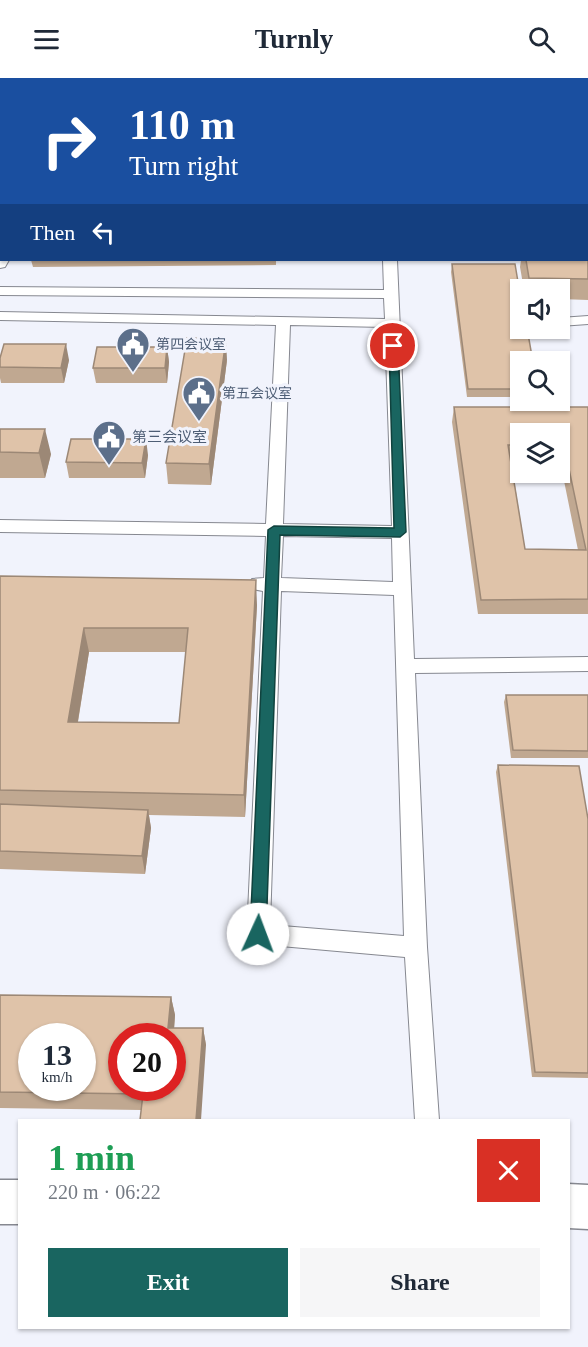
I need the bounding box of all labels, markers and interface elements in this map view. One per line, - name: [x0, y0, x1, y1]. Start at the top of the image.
- icon: menu: [30, 23, 63, 56]
- icon: search: [525, 23, 558, 56]
- text: Turnly: [255, 24, 333, 54]
- icon: right: [30, 102, 108, 180]
- text: 110 m: [129, 102, 235, 148]
- text: Turn right: [129, 151, 238, 181]
- icon: left: [87, 216, 120, 249]
- text: Then: [30, 220, 75, 245]
- map controls: [510, 279, 570, 483]
- button: sound: [510, 279, 570, 339]
- pin: [367, 320, 418, 371]
- public building icon: 第四会议室: [115, 326, 151, 373]
- icon: arrive: [376, 329, 409, 362]
- place label: 第四会议室: [156, 336, 226, 352]
- button: search: [510, 351, 570, 411]
- public building icon: 第五会议室: [181, 375, 217, 422]
- place label: 第五会议室: [222, 385, 292, 401]
- public building icon: 第三会议室: [91, 419, 127, 466]
- button: layers: [510, 423, 570, 483]
- place label: 第三会议室: [132, 429, 207, 445]
- position arrow: [226, 902, 290, 966]
- speed limit sign: 20: [108, 1023, 186, 1101]
- text: 13: [42, 1038, 72, 1071]
- text: km/h: [42, 1069, 72, 1085]
- text: 1 min: [48, 1138, 135, 1178]
- button: close: [477, 1139, 540, 1202]
- text: 220 m · 06:22: [48, 1181, 161, 1203]
- button: Exit: [48, 1248, 288, 1317]
- button: Share: [300, 1248, 540, 1317]

